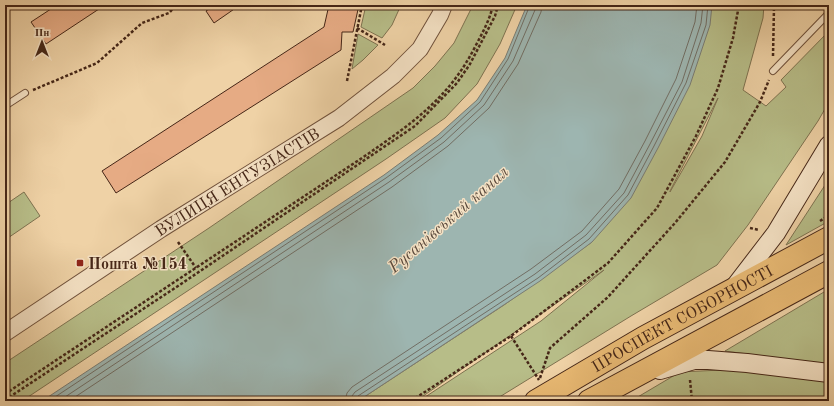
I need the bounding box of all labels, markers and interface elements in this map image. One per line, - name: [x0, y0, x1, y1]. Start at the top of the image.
- north arrow: [22, 22, 62, 62]
- text: Пн: [34, 28, 50, 39]
- street label: ВУЛИЦЯ ЕНТУЗІАСТІВ: [153, 126, 323, 240]
- water label: Русанівський канал: [385, 163, 513, 277]
- place label: Пошта №154: [88, 257, 187, 273]
- marker: Пошта №154: [75, 258, 85, 268]
- street label: ПРОСПЕКТ СОБОРНОСТІ: [590, 264, 776, 376]

